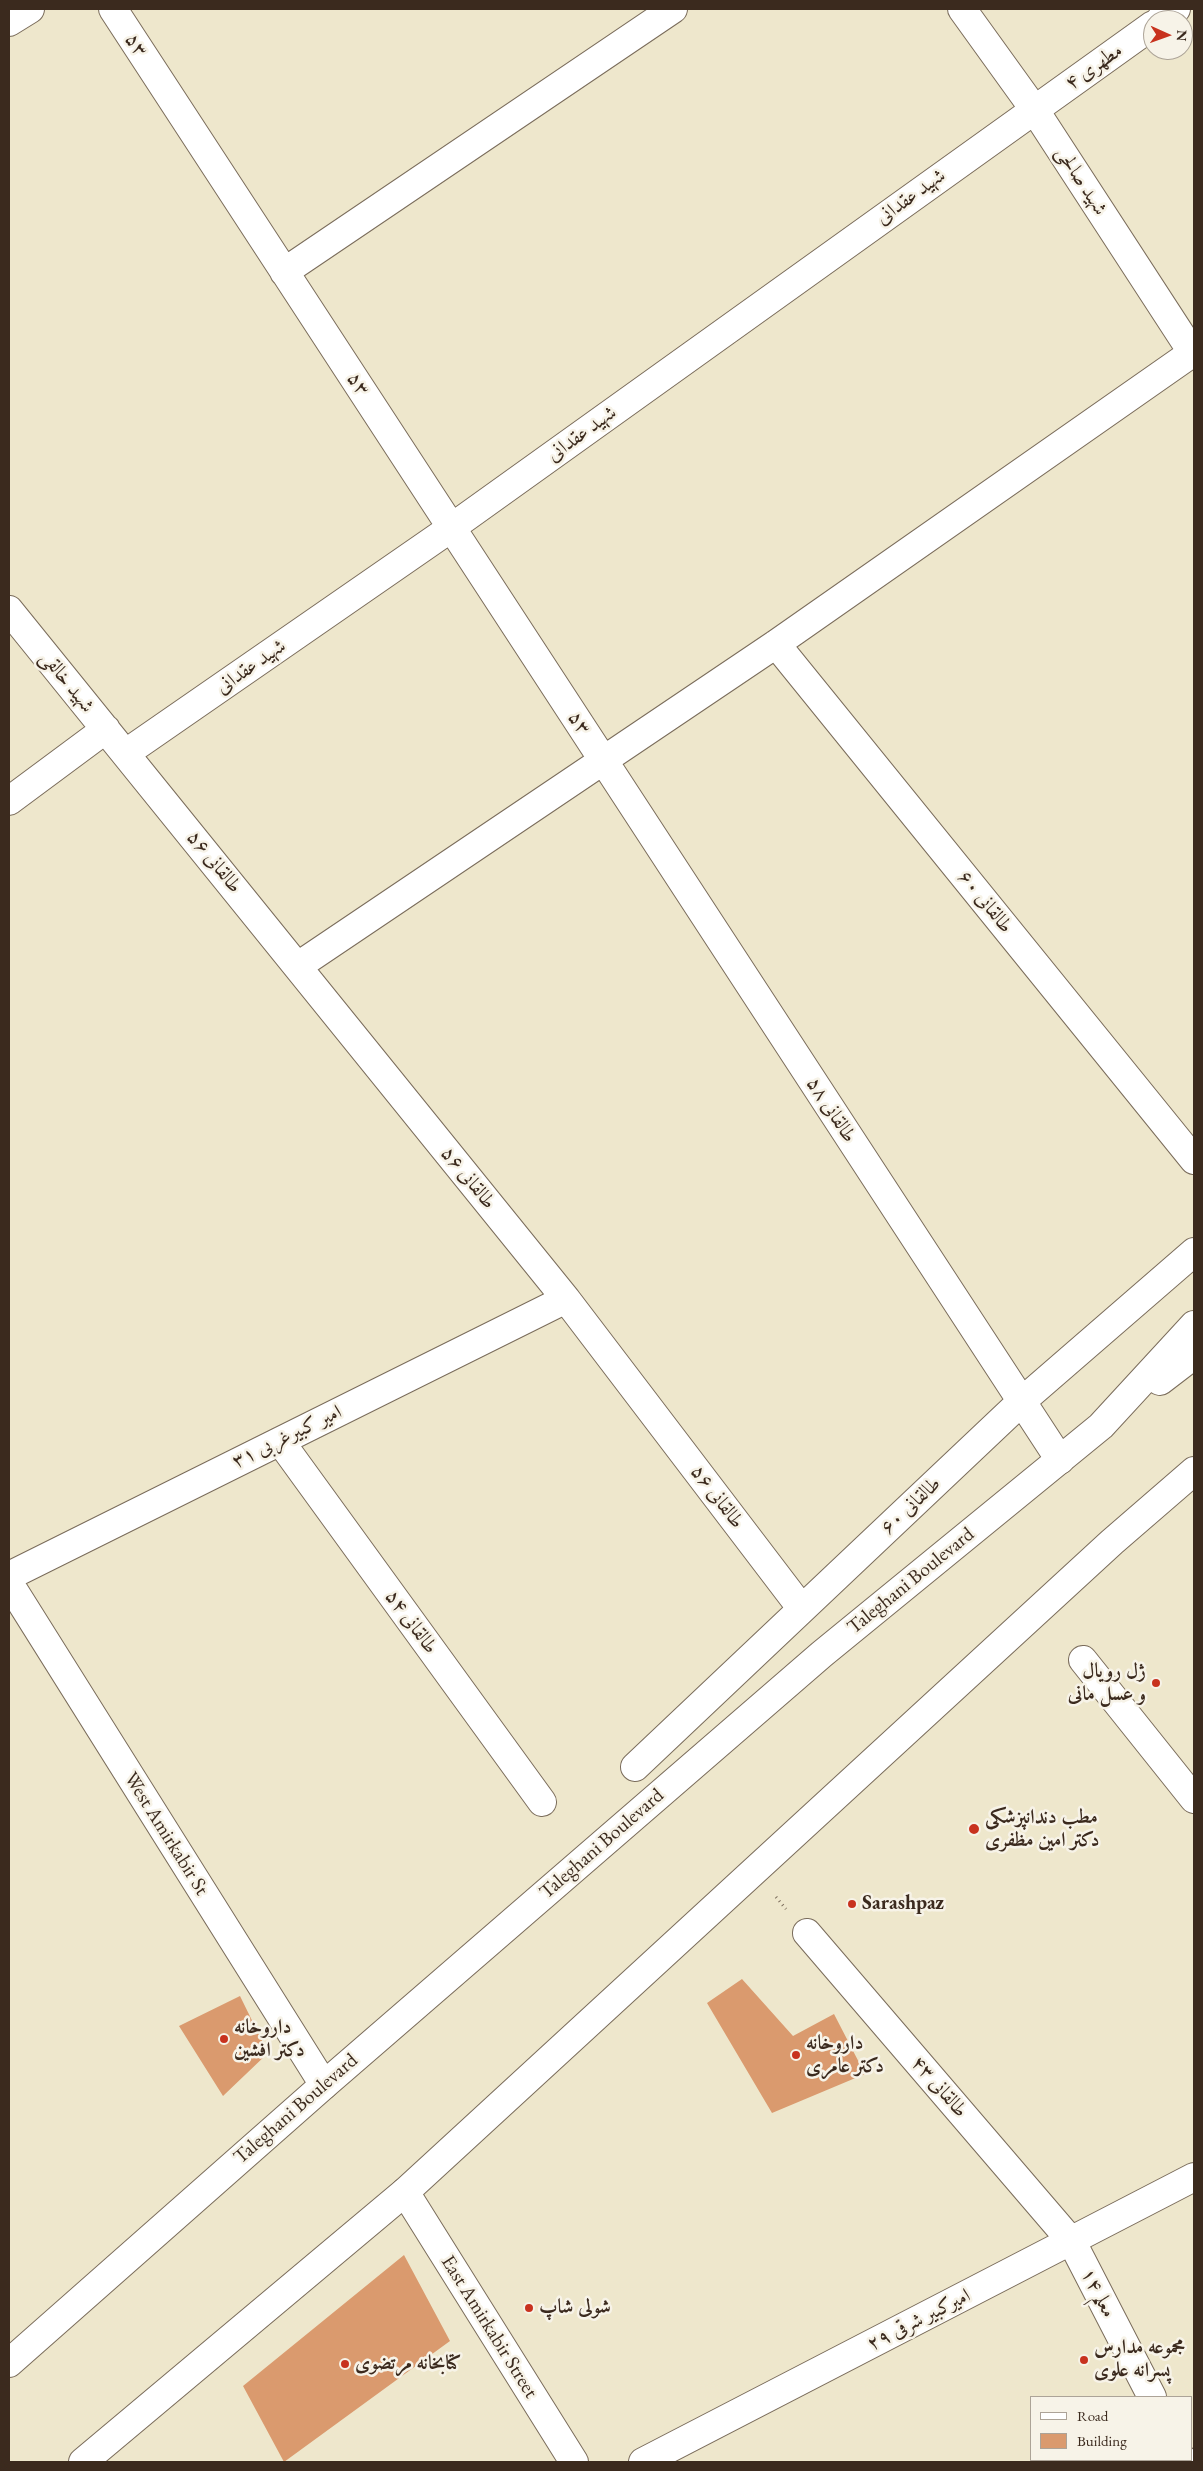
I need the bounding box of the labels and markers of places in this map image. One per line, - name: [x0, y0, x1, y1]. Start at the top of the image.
- place label: ژل رویال و عسل مانی: [1068, 1660, 1146, 1707]
- marker: ژل رویال و عسل مانی: [1150, 1677, 1162, 1689]
- place label: مطب دندانپزشکی دکتر امین مظفری: [985, 1806, 1100, 1853]
- marker: مطب دندانپزشکی دکتر امین مظفری: [967, 1822, 981, 1836]
- place label: Sarashpaz: [862, 1892, 944, 1916]
- marker: Sarashpaz: [846, 1898, 858, 1910]
- place label: داروخانه دکتر افشین: [234, 2016, 305, 2063]
- place label: داروخانه دکتر عامری: [806, 2032, 884, 2079]
- marker: داروخانه دکتر افشین: [218, 2033, 230, 2045]
- marker: داروخانه دکتر عامری: [790, 2049, 802, 2061]
- place label: شولی شاپ: [539, 2296, 611, 2320]
- marker: شولی شاپ: [523, 2302, 535, 2314]
- place label: مجموعه مدارس پسرانه علوی: [1094, 2336, 1185, 2383]
- place label: کتابخانه مرتضوی: [355, 2352, 461, 2376]
- marker: مجموعه مدارس پسرانه علوی: [1078, 2354, 1090, 2366]
- marker: کتابخانه مرتضوی: [339, 2358, 351, 2370]

